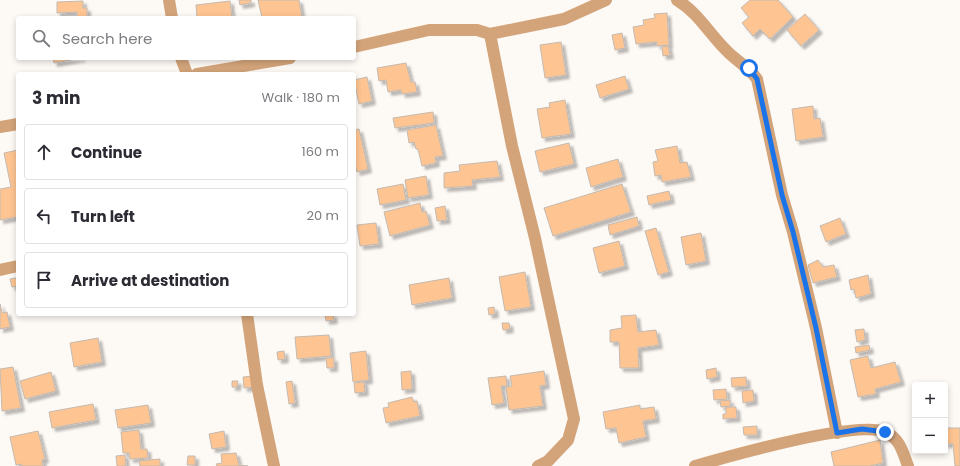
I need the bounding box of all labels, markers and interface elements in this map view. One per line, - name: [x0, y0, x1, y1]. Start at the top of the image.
- search box: [16, 16, 356, 60]
- icon: search: [30, 27, 52, 49]
- text: Search here: [62, 28, 152, 49]
- route start: [740, 59, 758, 77]
- text: 3 min: [32, 86, 80, 110]
- text: Walk · 180 m: [262, 88, 340, 107]
- icon: ahead: [33, 141, 55, 163]
- text: Continue: [71, 142, 142, 163]
- text: 160 m: [302, 142, 339, 161]
- icon: left: [33, 205, 55, 227]
- text: Turn left: [71, 206, 135, 227]
- text: 20 m: [306, 206, 339, 225]
- icon: arrive: [33, 269, 55, 291]
- text: Arrive at destination: [71, 270, 229, 291]
- map controls: [912, 382, 948, 454]
- button: +: [912, 382, 948, 418]
- button: −: [912, 418, 948, 454]
- route end: [876, 423, 894, 441]

